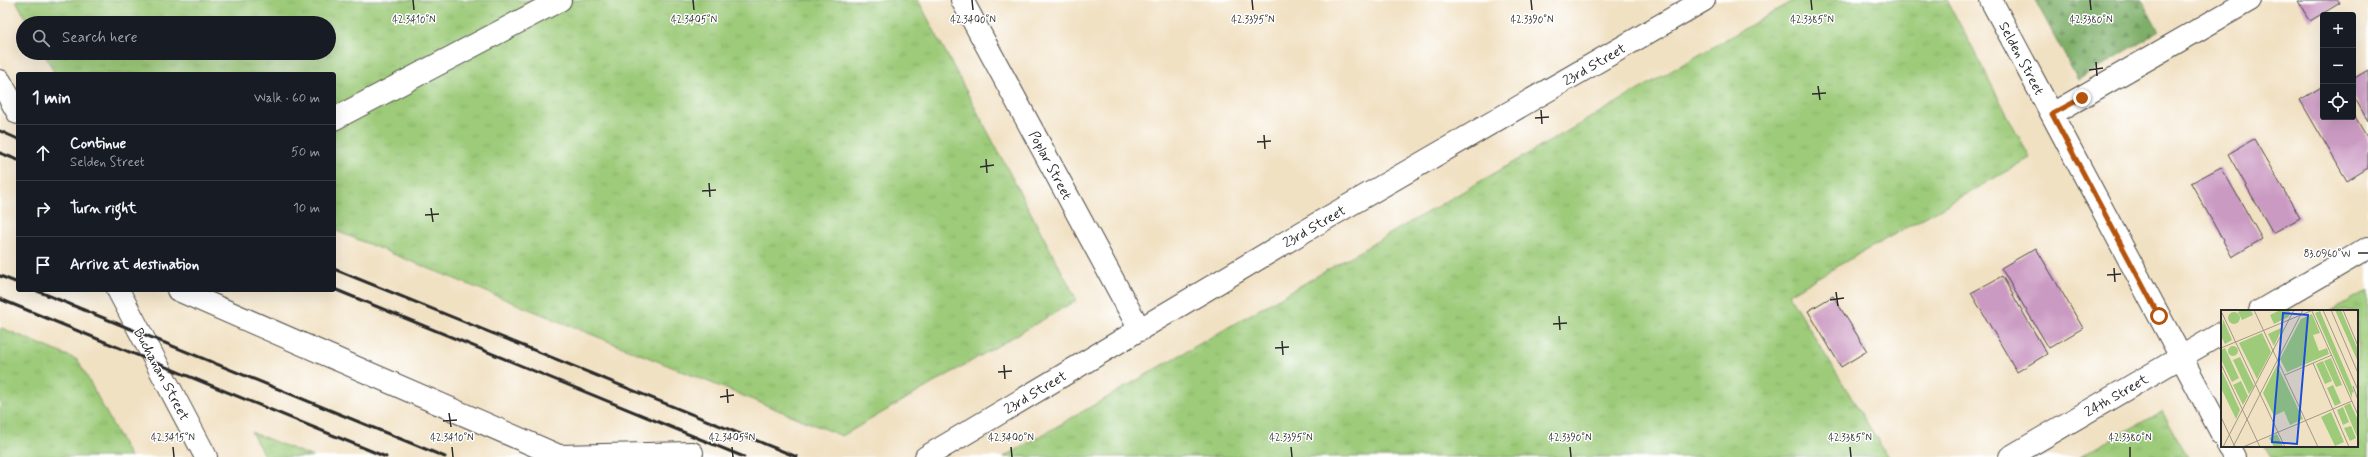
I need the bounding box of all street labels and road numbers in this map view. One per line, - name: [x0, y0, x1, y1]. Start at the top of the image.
- street label: Selden Street: [1994, 19, 2048, 98]
- street label: 23rd Street: [1560, 39, 1630, 90]
- street label: Poplar Street: [1024, 128, 1076, 203]
- street label: 23rd Street: [1280, 201, 1350, 252]
- street label: Buchanan Street: [129, 325, 193, 424]
- street label: 23rd Street: [1001, 367, 1070, 419]
- street label: 24th Street: [2081, 370, 2152, 421]

